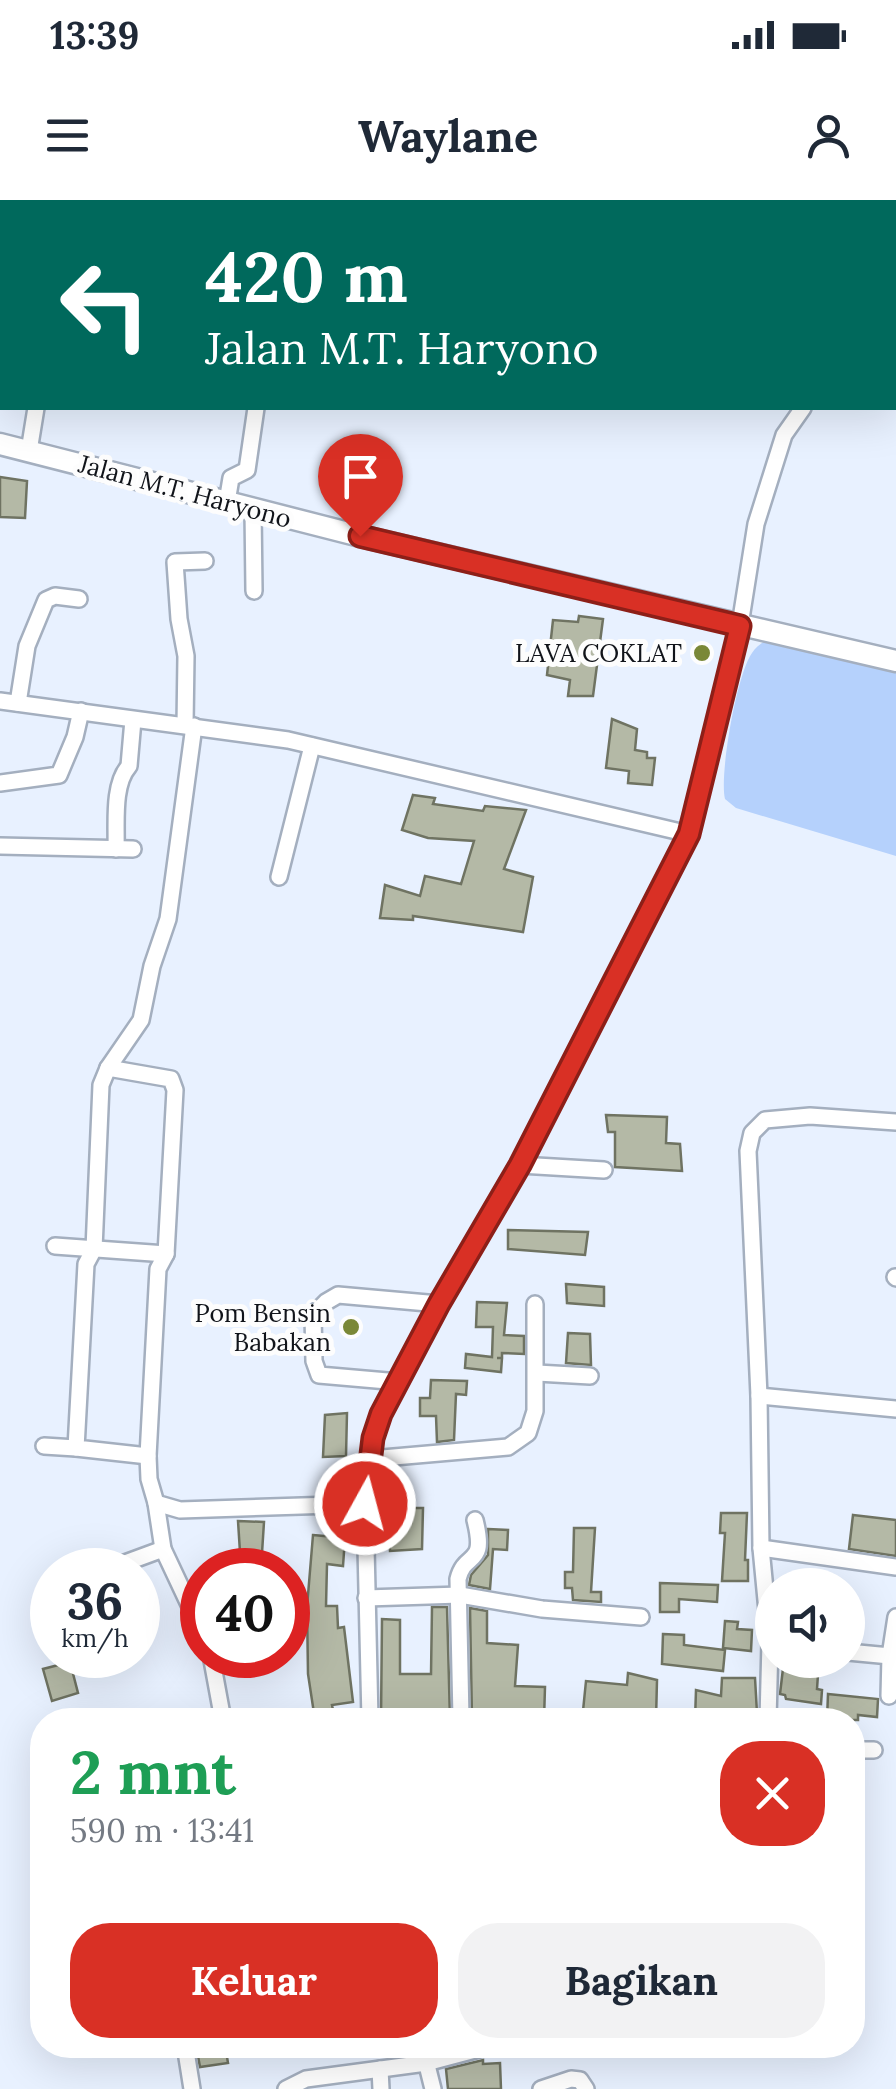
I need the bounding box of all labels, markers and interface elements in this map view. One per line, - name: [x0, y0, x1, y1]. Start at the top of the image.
- text: 13:39: [50, 11, 139, 59]
- text: Waylane: [358, 107, 538, 164]
- icon: menu: [40, 108, 95, 163]
- icon: person: [801, 108, 856, 163]
- text: 420 m: [205, 232, 408, 321]
- icon: left: [40, 240, 170, 370]
- text: Jalan M.T. Haryono: [205, 319, 599, 376]
- pin: [318, 434, 403, 537]
- street label: Jalan M.T. Haryono: [74, 447, 295, 535]
- icon: arrive: [333, 449, 388, 504]
- place label: LAVA COKLAT: [515, 637, 682, 669]
- marker: LAVA COKLAT: [691, 642, 713, 664]
- place label: Pom Bensin Babakan: [194, 1297, 331, 1358]
- marker: Pom Bensin Babakan: [340, 1316, 362, 1338]
- position arrow: [313, 1452, 417, 1556]
- speed limit sign: 40: [180, 1548, 310, 1678]
- map controls: [755, 1568, 865, 1678]
- button: sound: [755, 1568, 865, 1678]
- text: 36: [67, 1569, 123, 1633]
- text: km/h: [61, 1622, 129, 1654]
- text: 2 mnt: [70, 1734, 236, 1810]
- button: close: [720, 1741, 825, 1846]
- text: 590 m · 13:41: [70, 1810, 254, 1851]
- button: Keluar: [70, 1923, 438, 2038]
- button: Bagikan: [458, 1923, 825, 2038]

